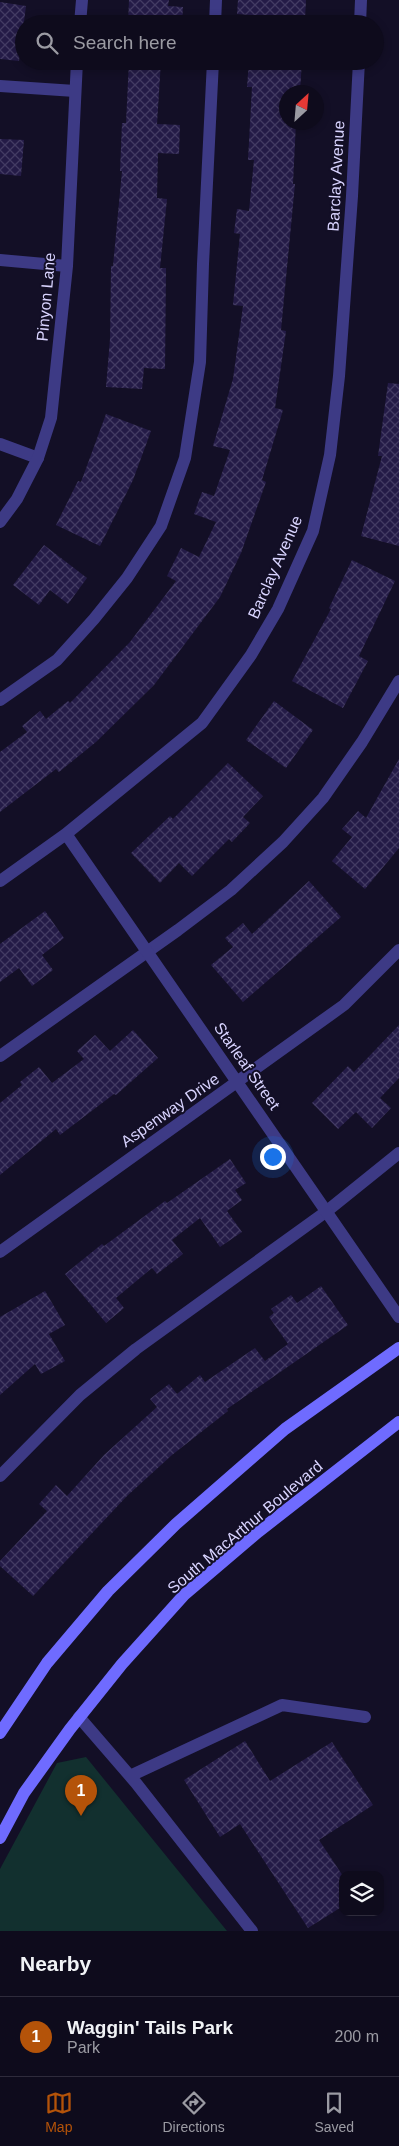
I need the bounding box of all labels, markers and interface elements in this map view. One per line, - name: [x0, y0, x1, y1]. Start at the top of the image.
- search box: [15, 15, 384, 70]
- icon: search: [33, 29, 61, 57]
- text: Search here: [73, 32, 177, 53]
- north arrow: [279, 85, 324, 130]
- street label: Barclay Avenue: [325, 120, 347, 232]
- street label: Pinyon Lane: [34, 252, 58, 342]
- street label: Barclay Avenue: [245, 513, 305, 621]
- street label: Starleaf Street: [211, 1019, 284, 1113]
- street label: Aspenway Drive: [118, 1070, 222, 1150]
- your location: [260, 1144, 286, 1170]
- street label: South MacArthur Boulevard: [164, 1457, 326, 1597]
- pin: 1: [65, 1775, 97, 1816]
- map controls: [339, 1871, 384, 1916]
- button: layers: [339, 1871, 384, 1916]
- text: Nearby: [20, 1952, 91, 1975]
- text: Waggin' Tails Park: [67, 2017, 233, 2038]
- text: 1: [32, 2028, 40, 2045]
- text: 200 m: [335, 2028, 379, 2045]
- text: Park: [67, 2039, 100, 2056]
- tab: Map: [45, 2089, 73, 2135]
- tab: Directions: [163, 2089, 225, 2135]
- tab: Saved: [314, 2089, 354, 2135]

